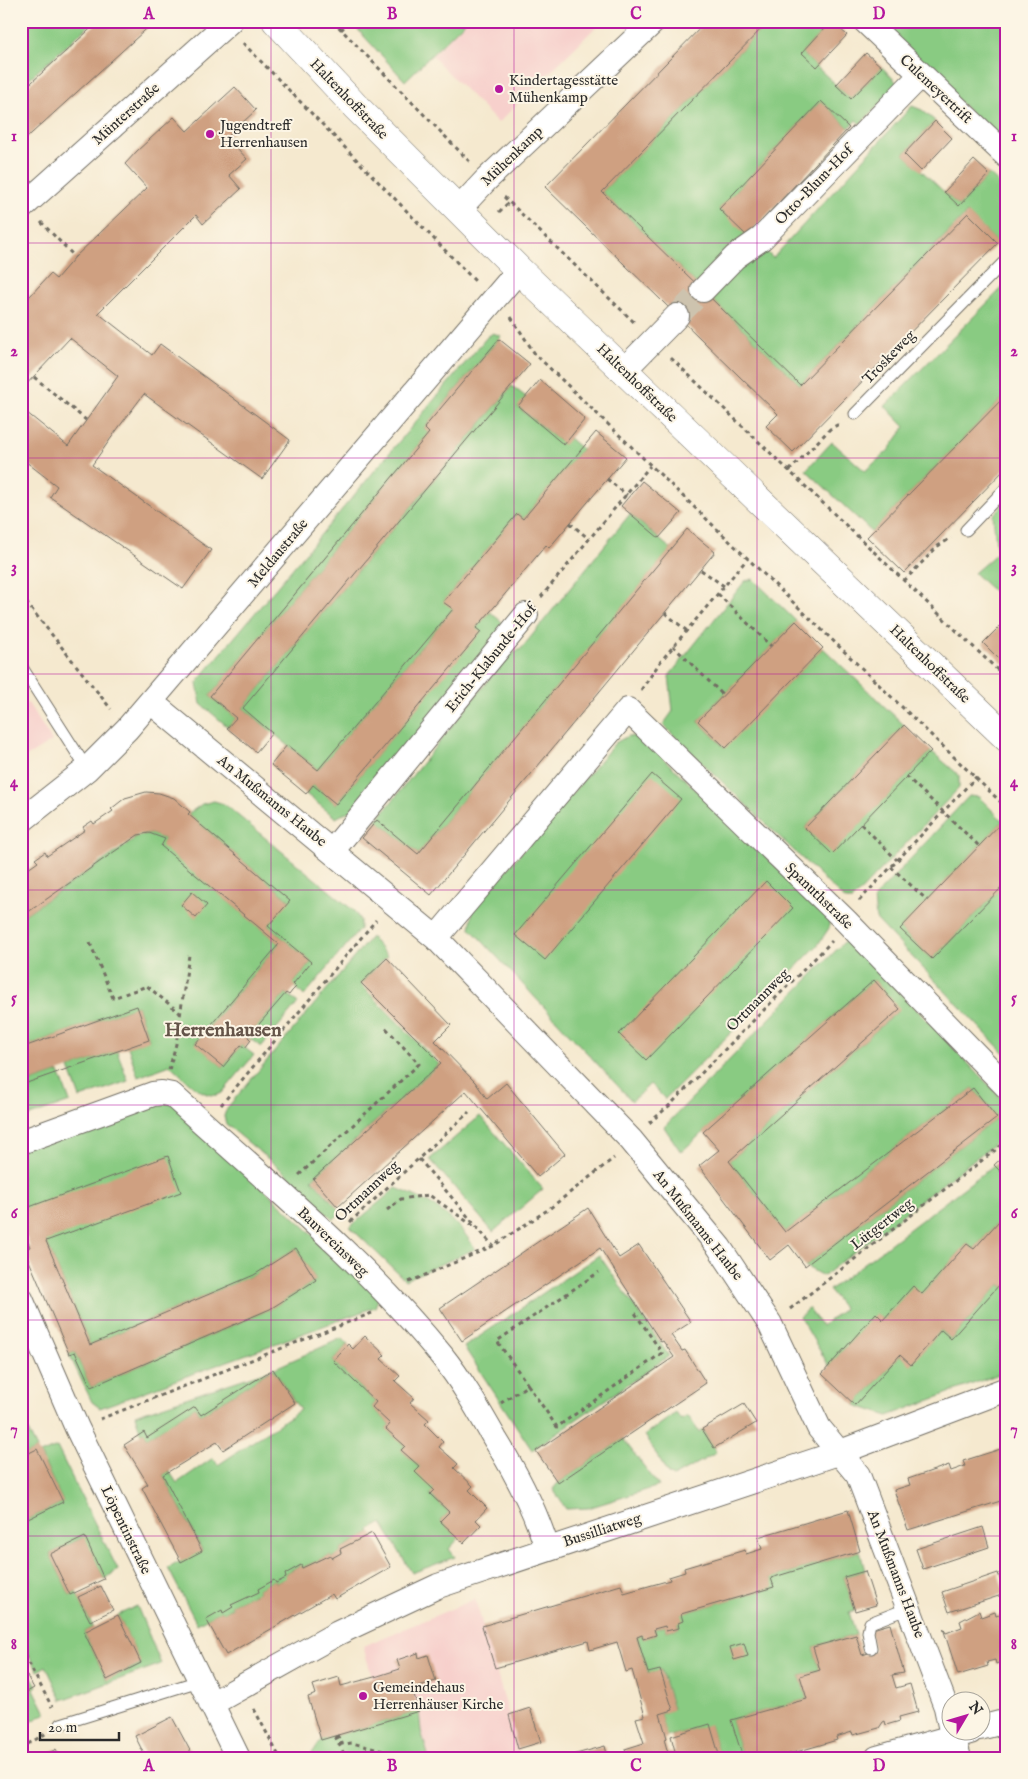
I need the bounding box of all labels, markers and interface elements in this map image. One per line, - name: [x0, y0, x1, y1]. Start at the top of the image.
- text: A: [143, 5, 156, 25]
- text: B: [387, 5, 398, 25]
- text: C: [630, 5, 642, 25]
- text: D: [873, 5, 886, 25]
- street label: Culemeyertrift: [896, 50, 976, 128]
- street label: Haltenhoffstraße: [306, 54, 393, 144]
- place label: Kindertagesstätte Mühenkamp: [509, 71, 618, 107]
- street label: Münterstraße: [88, 79, 164, 149]
- marker: Kindertagesstätte Mühenkamp: [493, 83, 505, 95]
- place label: Jugendtreff Herrenhausen: [218, 116, 308, 152]
- street label: Mühenkamp: [477, 122, 547, 190]
- text: 1: [11, 127, 17, 147]
- text: 1: [1011, 127, 1017, 147]
- marker: Jugendtreff Herrenhausen: [204, 128, 216, 140]
- street label: Otto-Blum-Hof: [771, 139, 859, 229]
- street label: Troskeweg: [858, 325, 920, 388]
- street label: Haltenhoffstraße: [592, 340, 682, 427]
- text: 2: [10, 342, 18, 362]
- text: 2: [1010, 342, 1018, 362]
- street label: Meldaustraße: [244, 515, 312, 591]
- text: 3: [11, 558, 17, 578]
- text: 3: [1011, 558, 1017, 578]
- street label: Erich-Klabunde-Hof: [441, 598, 542, 716]
- street label: Haltenhoffstraße: [885, 621, 975, 708]
- street label: An Mußmanns Haube: [213, 750, 331, 851]
- text: 4: [10, 773, 19, 793]
- text: 4: [1010, 773, 1019, 793]
- street label: Spanuthstraße: [781, 859, 857, 934]
- street label: Ortmannweg: [722, 964, 794, 1036]
- text: 5: [11, 989, 17, 1009]
- text: 5: [1011, 989, 1017, 1009]
- district label: Herrenhausen: [164, 1018, 282, 1043]
- street label: Ortmannweg: [331, 1156, 404, 1226]
- street label: An Mußmanns Haube: [648, 1165, 747, 1284]
- street label: Lütgertweg: [847, 1193, 918, 1254]
- street label: Bauvereinsweg: [293, 1203, 373, 1281]
- text: 6: [11, 1204, 19, 1224]
- text: 6: [1011, 1204, 1019, 1224]
- text: 7: [10, 1420, 18, 1440]
- text: 7: [1010, 1420, 1018, 1440]
- street label: Löpentinstraße: [96, 1483, 156, 1577]
- street label: An Mußmanns Haube: [862, 1506, 929, 1641]
- street label: Bussilliatweg: [561, 1508, 644, 1552]
- text: 8: [11, 1635, 17, 1655]
- text: 8: [1011, 1635, 1017, 1655]
- place label: Gemeindehaus Herrenhäuser Kirche: [373, 1678, 503, 1714]
- marker: Gemeindehaus Herrenhäuser Kirche: [357, 1690, 369, 1702]
- north arrow: [940, 1692, 990, 1742]
- text: N: [964, 1698, 986, 1719]
- scale bar: [40, 1709, 119, 1741]
- text: 20 m: [48, 1718, 78, 1737]
- text: A: [143, 1757, 156, 1777]
- text: B: [387, 1757, 398, 1777]
- text: C: [630, 1757, 642, 1777]
- text: D: [873, 1757, 886, 1777]

